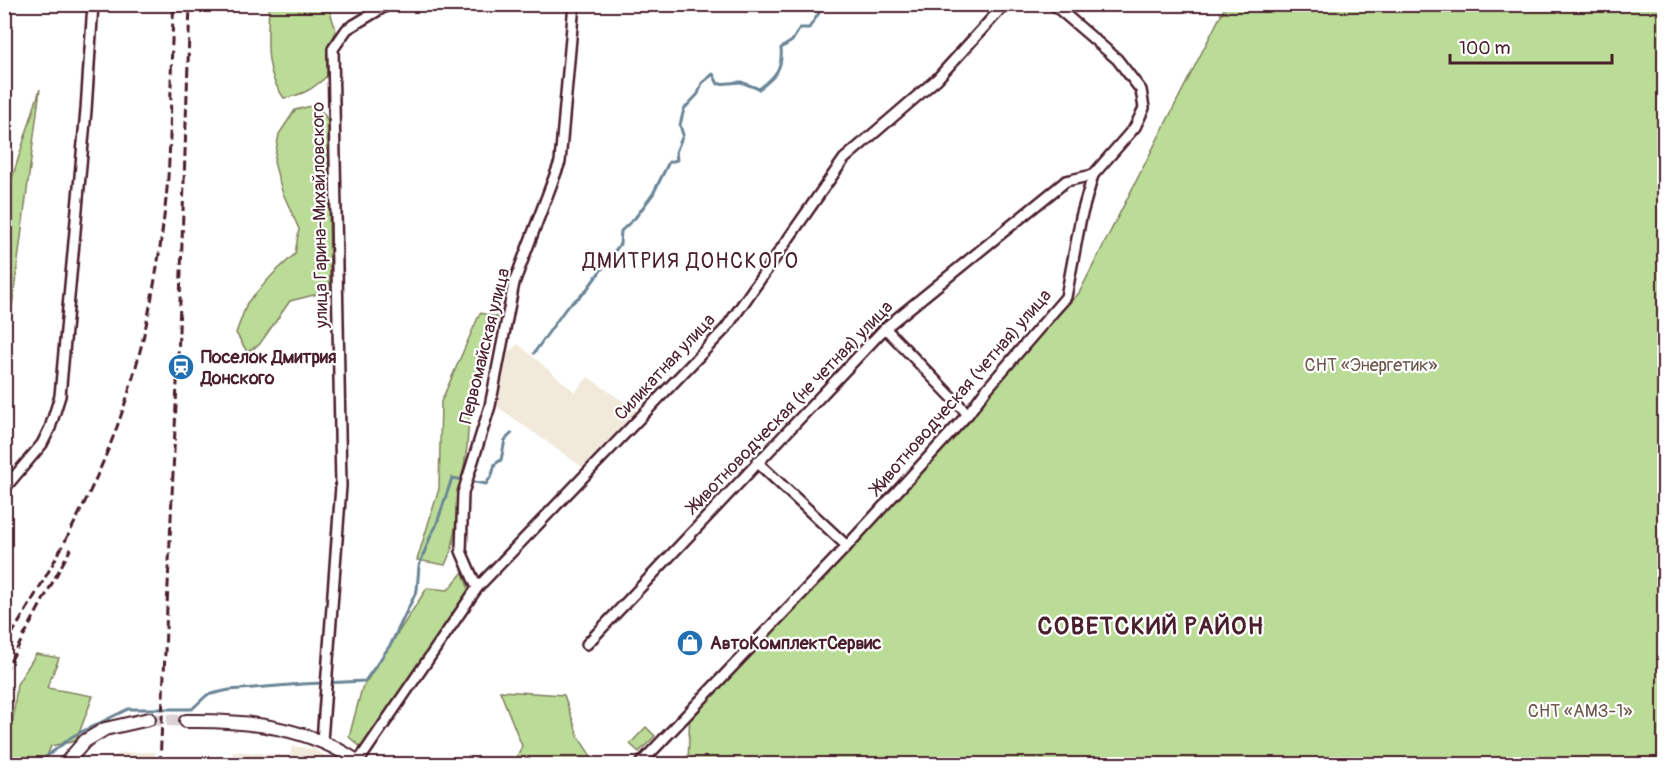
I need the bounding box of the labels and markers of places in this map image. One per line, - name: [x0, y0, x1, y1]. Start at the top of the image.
- place label: Поселок Дмитрия Донского: [200, 346, 336, 390]
- station icon: Поселок Дмитрия Донского: [166, 352, 196, 382]
- shop icon: АвтоКомплектСервис: [675, 628, 705, 658]
- place label: АвтоКомплектСервис: [710, 632, 881, 655]

